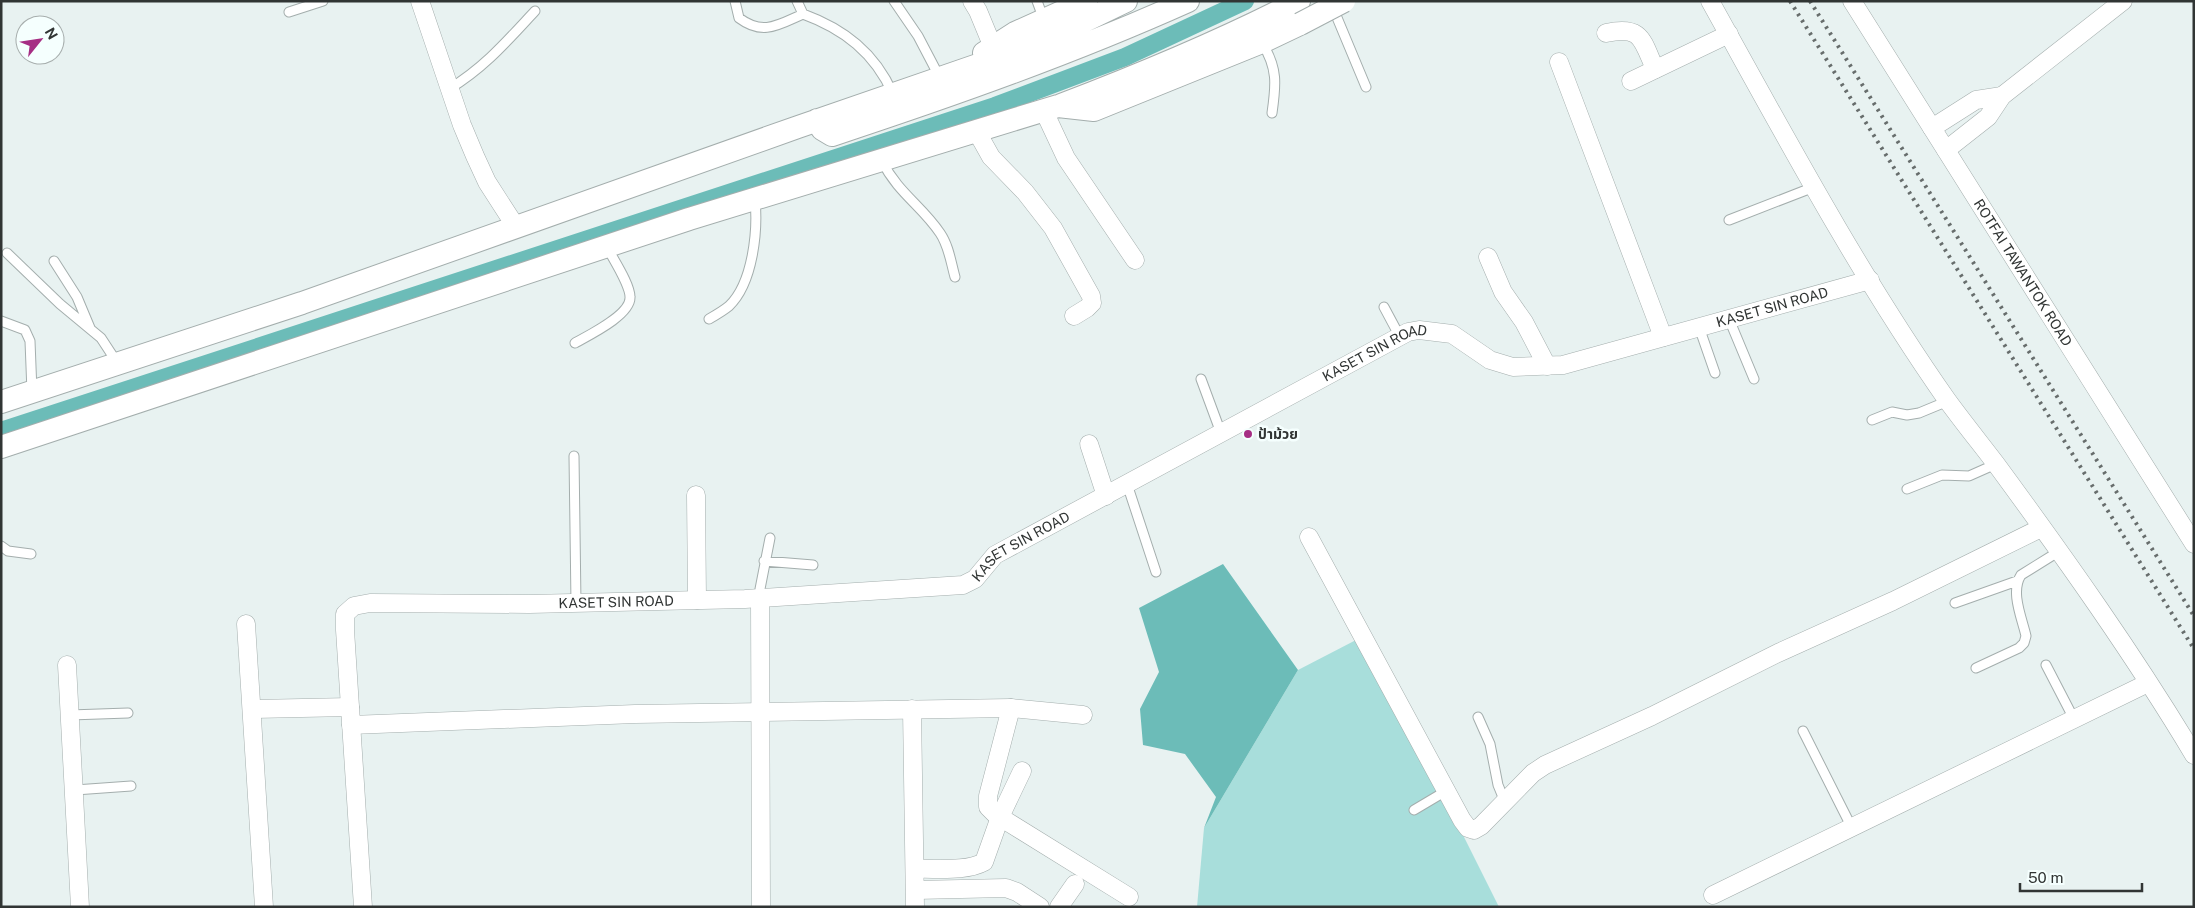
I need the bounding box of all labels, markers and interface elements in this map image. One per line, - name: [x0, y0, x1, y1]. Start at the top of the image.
- north arrow: [15, 15, 65, 65]
- text: N: [42, 25, 61, 42]
- street label: ROTFAI TAWANTOK ROAD: [1971, 196, 2075, 349]
- street label: KASET SIN ROAD: [1714, 284, 1830, 330]
- street label: KASET SIN ROAD: [1320, 322, 1428, 385]
- place label: ป้าม้วย: [1258, 426, 1298, 442]
- marker: ป้าม้วย: [1242, 428, 1254, 440]
- street label: KASET SIN ROAD: [968, 508, 1072, 585]
- street label: KASET SIN ROAD: [558, 593, 674, 611]
- scale bar: [2020, 860, 2142, 892]
- text: 50 m: [2028, 869, 2063, 886]

